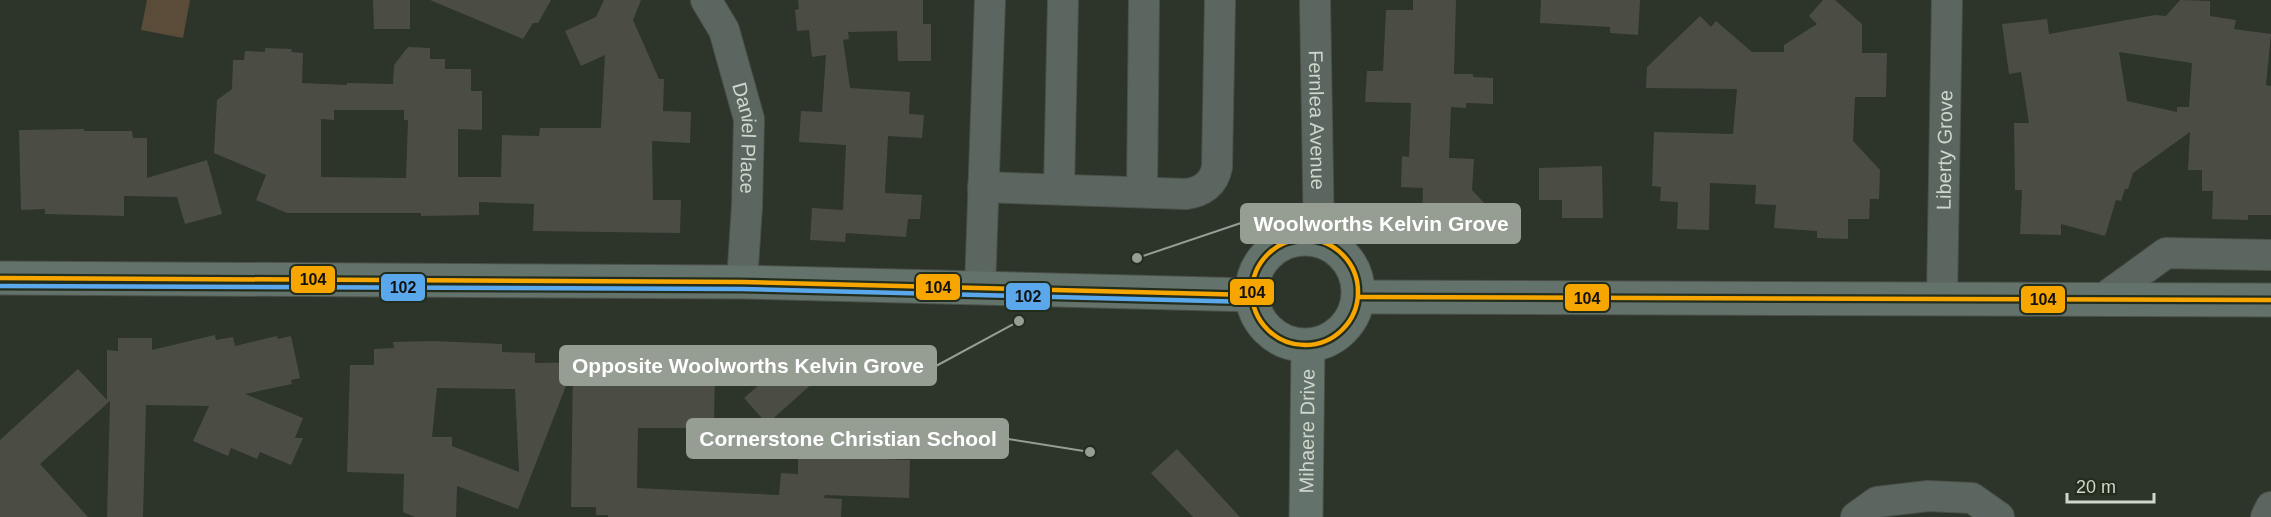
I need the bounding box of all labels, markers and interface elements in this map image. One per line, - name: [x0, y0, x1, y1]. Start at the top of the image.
- street label: Fernlea Avenue: [1305, 50, 1329, 190]
- street label: Daniel Place: [728, 80, 760, 194]
- street label: Liberty Grove: [1932, 90, 1956, 210]
- callout: Woolworths Kelvin Grove: [1241, 204, 1520, 243]
- text: Woolworths Kelvin Grove: [1253, 212, 1509, 235]
- line badge: 104: [290, 265, 336, 294]
- text: 104: [300, 271, 326, 288]
- line badge: 102: [380, 273, 426, 302]
- line badge: 104: [915, 273, 961, 301]
- line badge: 104: [1229, 278, 1275, 306]
- text: 102: [390, 279, 416, 296]
- text: 104: [925, 279, 951, 296]
- line badge: 102: [1005, 282, 1051, 311]
- line badge: 104: [1564, 283, 1610, 312]
- text: 104: [1239, 284, 1265, 301]
- line badge: 104: [2020, 285, 2066, 314]
- text: 102: [1015, 288, 1041, 305]
- text: 104: [1574, 290, 1600, 307]
- text: 104: [2030, 291, 2056, 308]
- callout: Opposite Woolworths Kelvin Grove: [560, 346, 936, 385]
- text: Opposite Woolworths Kelvin Grove: [572, 354, 924, 377]
- street label: Mihaere Drive: [1295, 369, 1319, 493]
- callout: Cornerstone Christian School: [687, 419, 1008, 458]
- text: Cornerstone Christian School: [699, 427, 997, 450]
- scale bar: [2067, 466, 2154, 504]
- text: 20 m: [2076, 477, 2116, 497]

